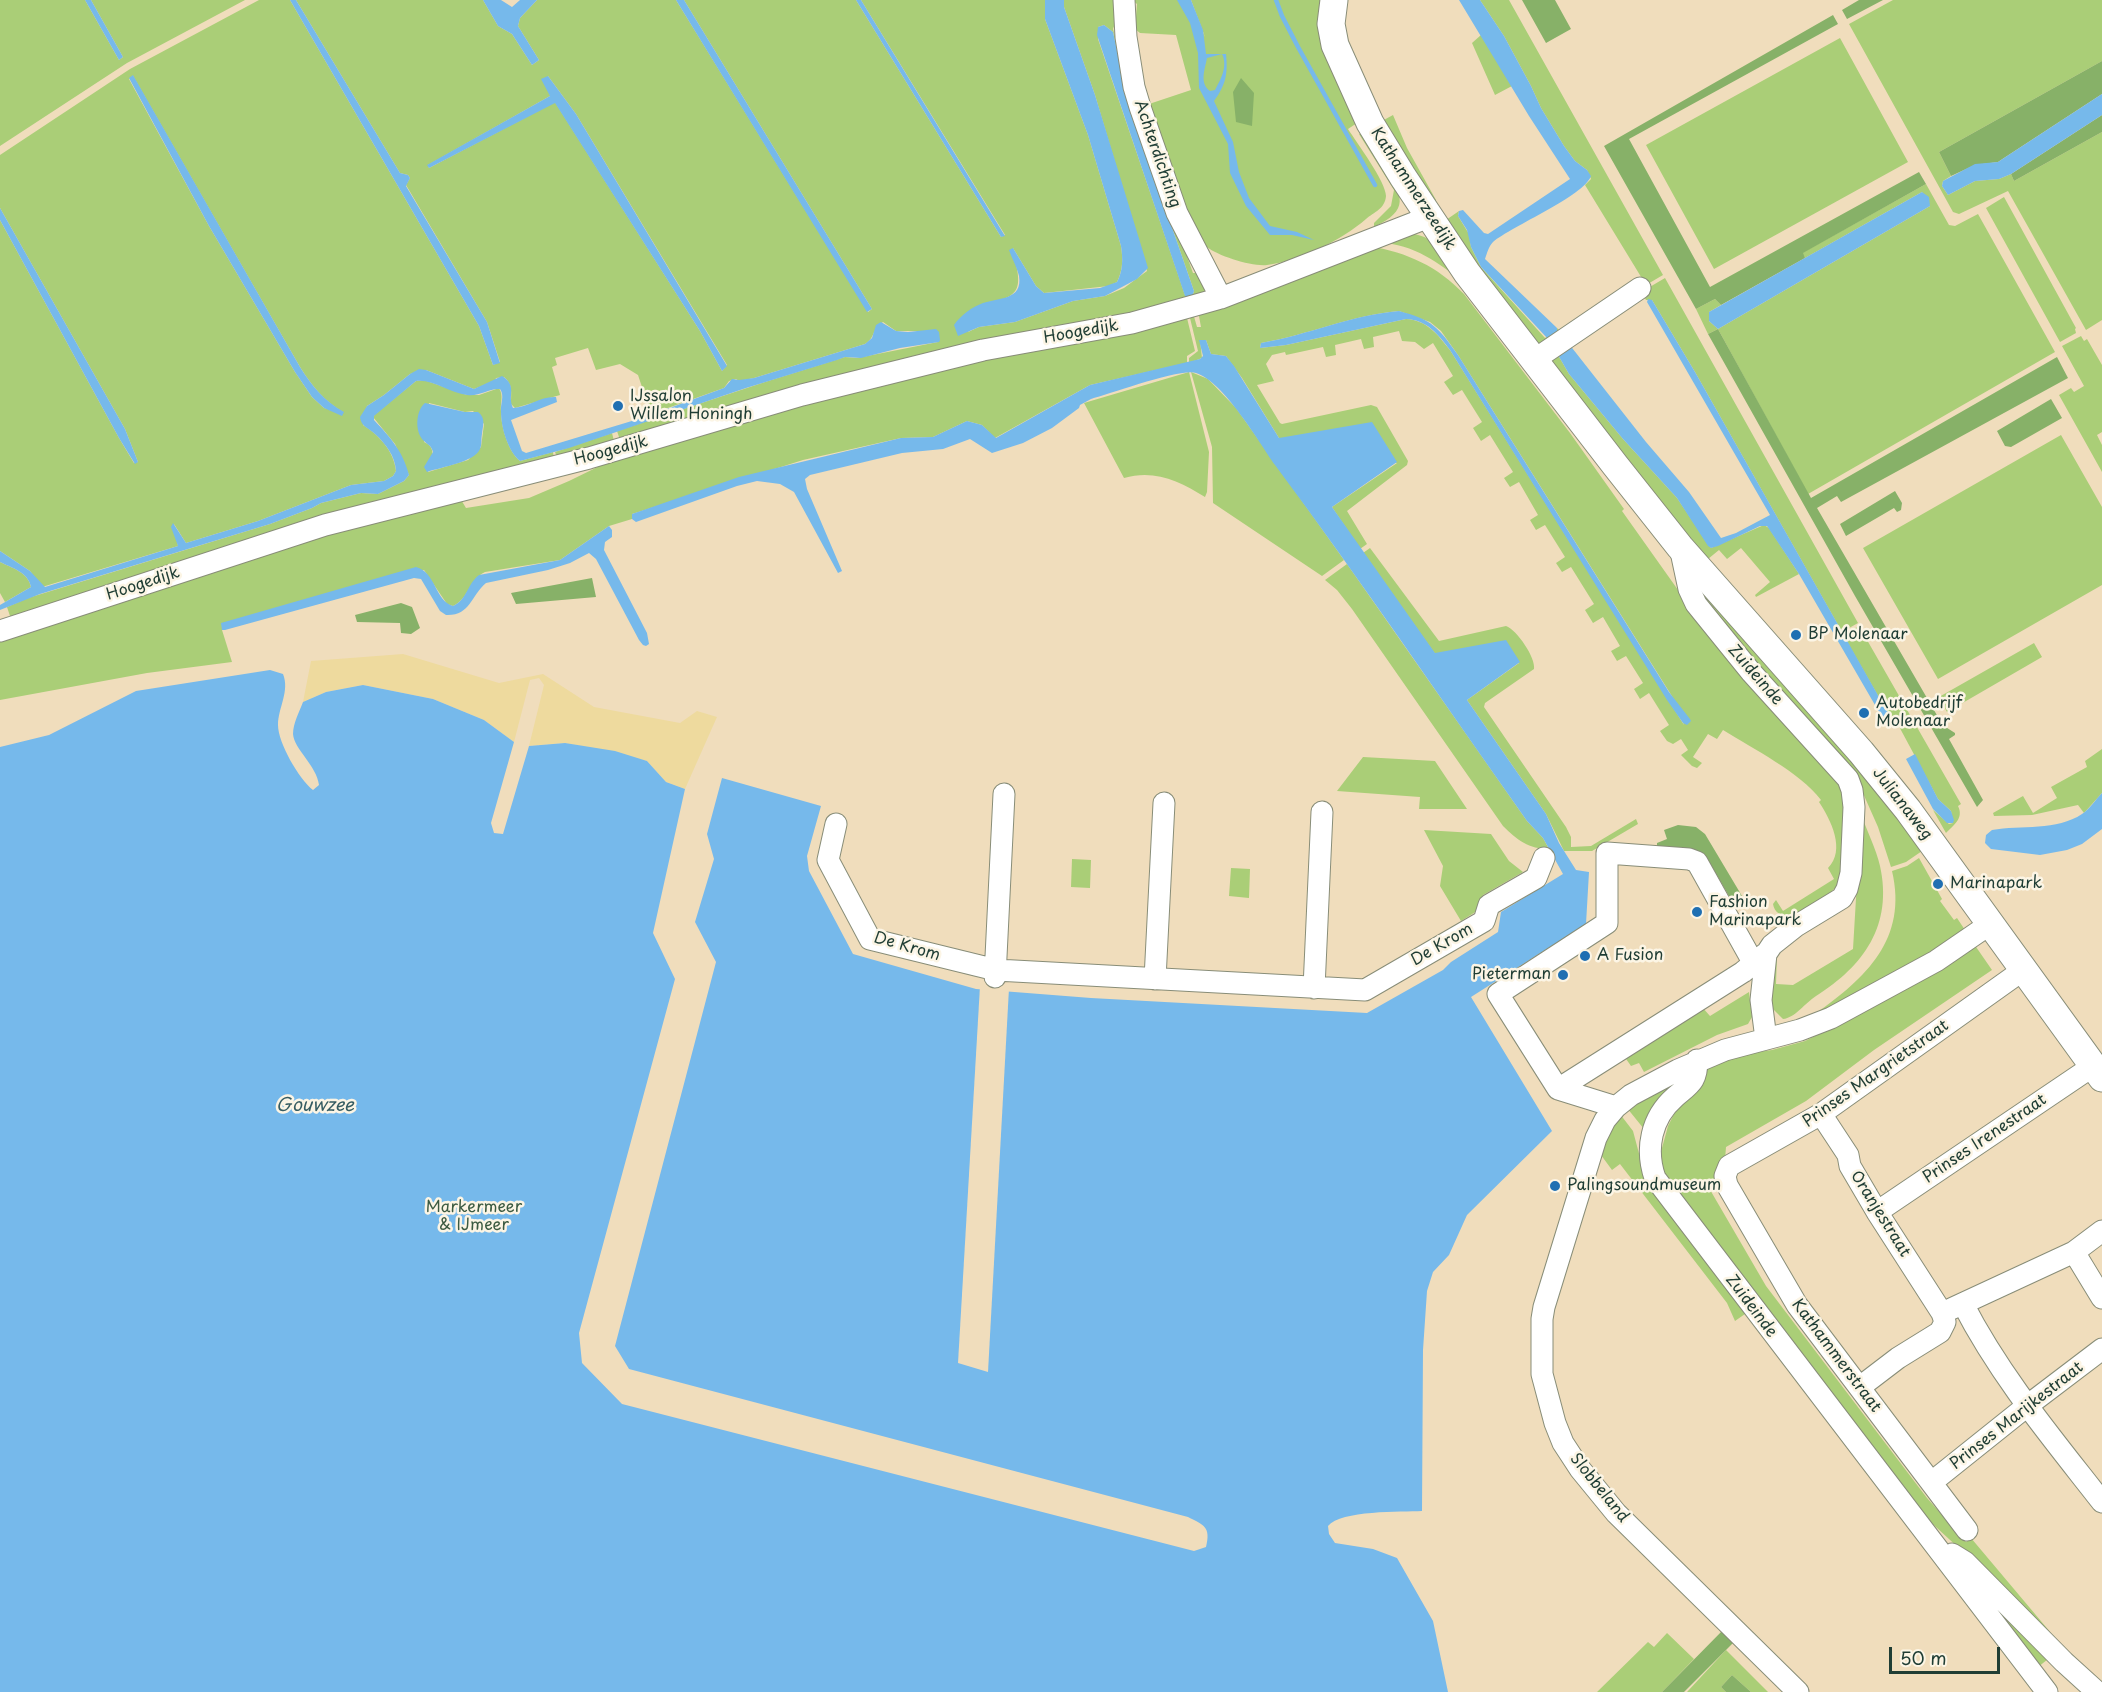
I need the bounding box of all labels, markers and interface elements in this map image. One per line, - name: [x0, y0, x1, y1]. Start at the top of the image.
- street label: Achterdichting: [1130, 98, 1184, 210]
- street label: Kathammerzeedijk: [1366, 124, 1460, 254]
- street label: Hoogedijk: [1042, 316, 1120, 348]
- place label: IJssalon Willem Honingh: [630, 387, 753, 425]
- marker: IJssalon Willem Honingh: [611, 399, 625, 413]
- street label: Hoogedijk: [572, 432, 650, 470]
- street label: Hoogedijk: [104, 563, 182, 605]
- place label: BP Molenaar: [1808, 625, 1908, 645]
- marker: BP Molenaar: [1789, 628, 1803, 642]
- street label: Zuideinde: [1724, 641, 1786, 709]
- place label: Autobedrijf Molenaar: [1876, 694, 1962, 732]
- marker: Autobedrijf Molenaar: [1857, 706, 1871, 720]
- street label: Julianaweg: [1868, 764, 1936, 844]
- place label: Marinapark: [1950, 874, 2042, 894]
- marker: Marinapark: [1931, 877, 1945, 891]
- place label: Fashion Marinapark: [1709, 893, 1801, 931]
- marker: Fashion Marinapark: [1690, 905, 1704, 919]
- street label: De Krom: [1408, 920, 1476, 970]
- street label: De Krom: [872, 928, 942, 966]
- place label: A Fusion: [1597, 946, 1663, 966]
- marker: A Fusion: [1578, 949, 1592, 963]
- place label: Pieterman: [1472, 965, 1551, 985]
- marker: Pieterman: [1556, 968, 1570, 982]
- street label: Prinses Margrietstraat: [1799, 1016, 1953, 1132]
- street label: Prinses Irenestraat: [1920, 1091, 2050, 1187]
- water label: Gouwzee: [276, 1095, 354, 1117]
- street label: Oranjestraat: [1846, 1167, 1914, 1261]
- place label: Palingsoundmuseum: [1567, 1176, 1721, 1196]
- marker: Palingsoundmuseum: [1548, 1179, 1562, 1193]
- park label: Markermeer & IJmeer: [426, 1198, 522, 1236]
- street label: Zuideinde: [1721, 1271, 1781, 1341]
- street label: Kathammerstraat: [1787, 1296, 1885, 1416]
- street label: Prinses Marijkestraat: [1947, 1358, 2087, 1474]
- street label: Slobbeland: [1565, 1450, 1633, 1526]
- scale bar: [1892, 1635, 2003, 1673]
- text: 50 m: [1900, 1644, 1947, 1671]

